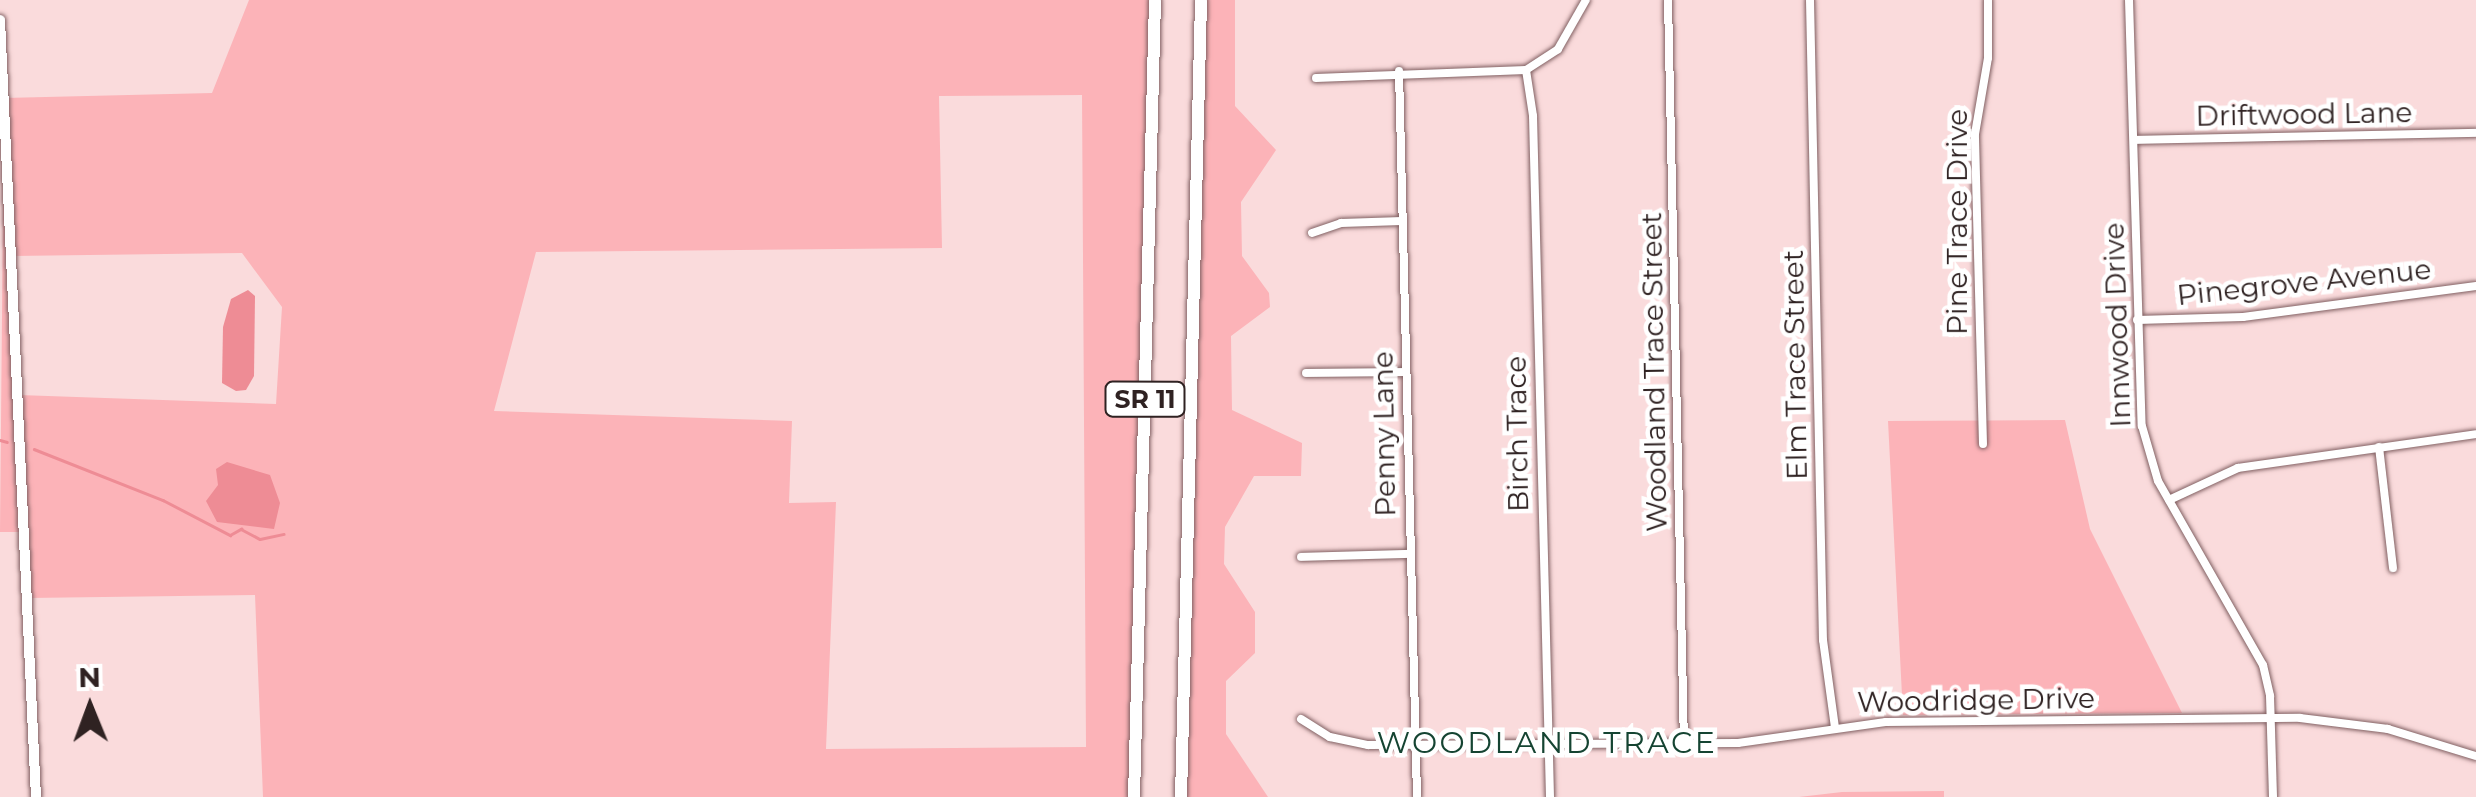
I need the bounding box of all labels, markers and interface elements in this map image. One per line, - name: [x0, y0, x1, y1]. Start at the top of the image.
- street label: Driftwood Lane: [2195, 95, 2413, 133]
- street label: Pine Trace Drive: [1940, 109, 1974, 335]
- street label: Woodland Trace Street: [1634, 212, 1674, 532]
- street label: Innwood Drive: [2097, 222, 2137, 428]
- street label: Elm Trace Street: [1776, 250, 1814, 480]
- street label: Pinegrove Avenue: [2175, 252, 2433, 312]
- street label: Penny Lane: [1366, 351, 1402, 517]
- street label: Birch Trace: [1499, 356, 1535, 512]
- road number: SR 11: [1102, 379, 1188, 419]
- north arrow: [40, 657, 140, 757]
- text: N: [78, 660, 101, 694]
- street label: Woodridge Drive: [1857, 681, 2095, 719]
- district label: WOODLAND TRACE: [1377, 725, 1717, 761]

